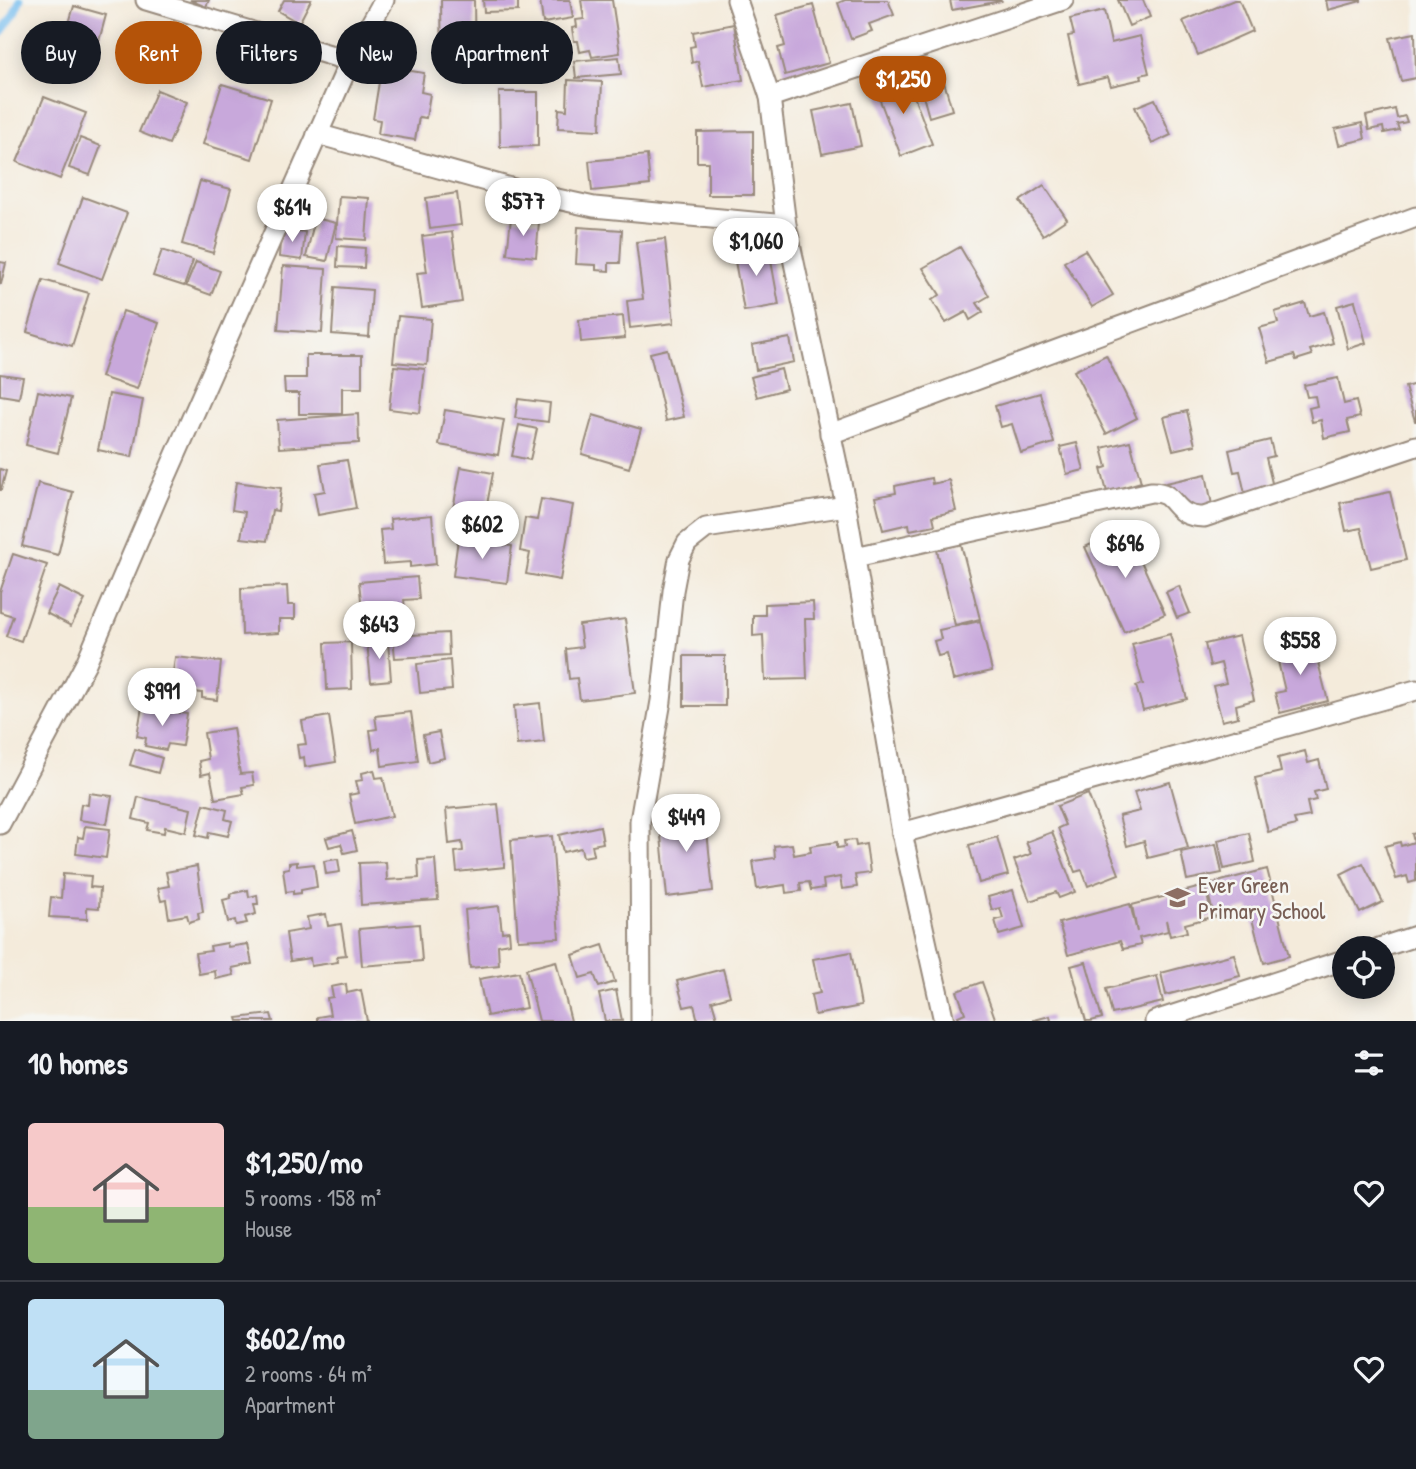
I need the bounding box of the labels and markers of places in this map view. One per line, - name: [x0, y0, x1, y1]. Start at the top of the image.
- pin: $1,250: [846, 57, 960, 116]
- pin: $577: [482, 178, 564, 238]
- pin: $614: [251, 184, 333, 244]
- pin: $1,060: [699, 218, 813, 278]
- pin: $602: [441, 502, 523, 561]
- pin: $696: [1084, 520, 1166, 580]
- pin: $643: [338, 602, 420, 661]
- pin: $558: [1259, 618, 1341, 677]
- pin: $991: [121, 668, 203, 728]
- pin: $449: [645, 794, 727, 854]
- place label: Ever Green Primary School: [1198, 869, 1326, 926]
- school or university icon: Ever Green Primary School: [1164, 883, 1192, 911]

